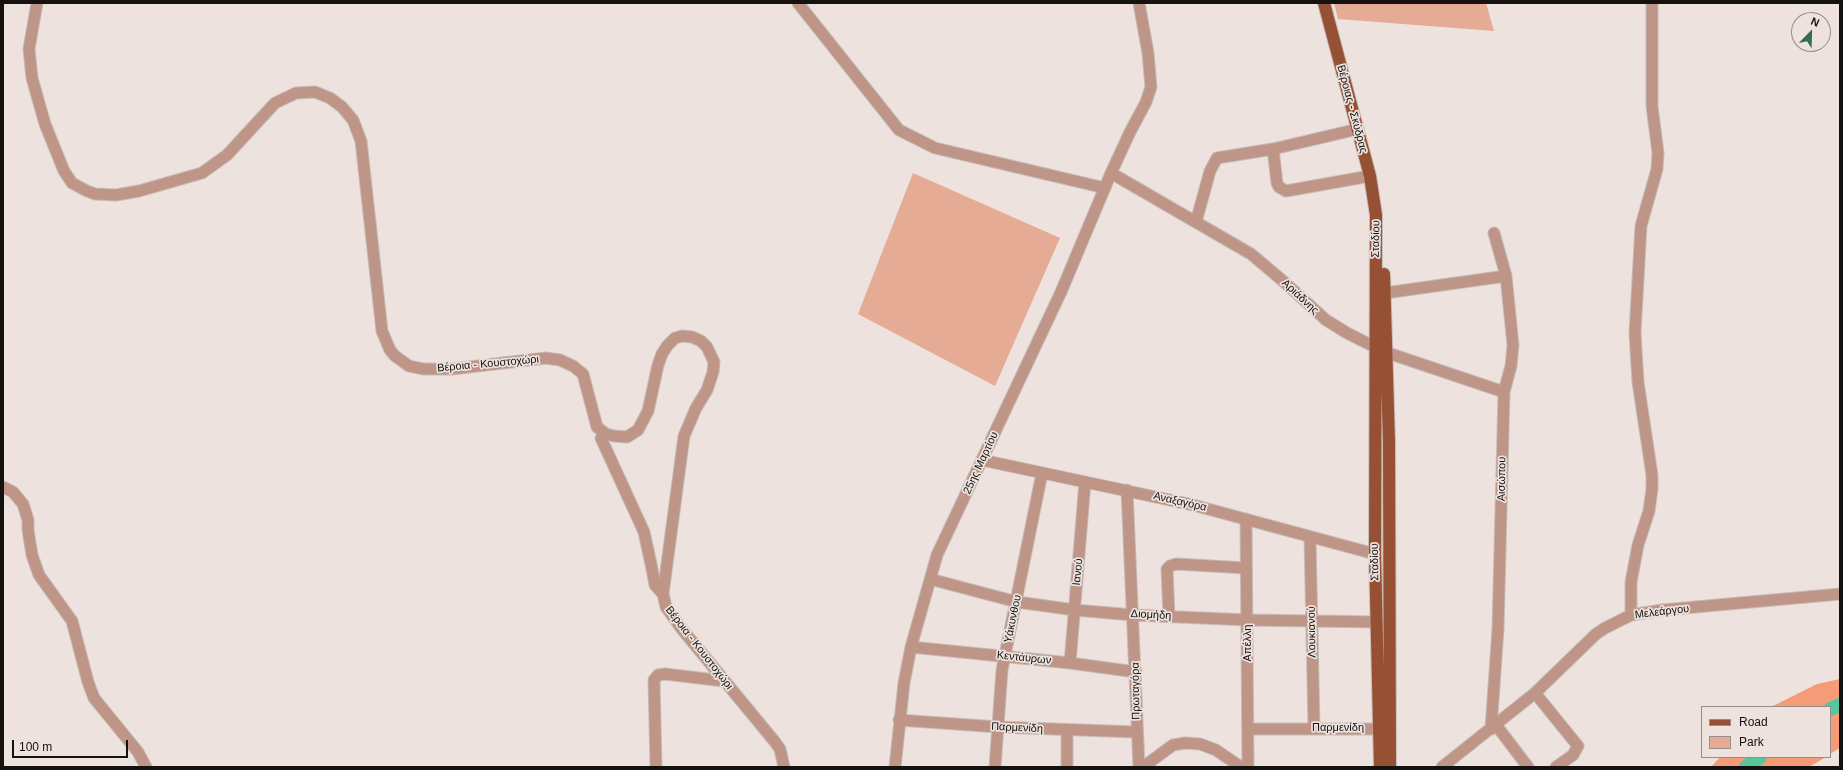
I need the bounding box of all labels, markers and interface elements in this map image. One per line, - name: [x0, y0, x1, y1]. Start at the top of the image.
- north arrow: [1791, 12, 1831, 52]
- text: N: [1809, 15, 1821, 29]
- street label: Βέροιας - Σκύδρας: [1334, 63, 1370, 155]
- street label: Σταδίου: [1369, 220, 1383, 258]
- street label: Αριάδνης: [1279, 277, 1321, 317]
- street label: Βέροια - Κουστοχώρι: [437, 353, 539, 375]
- street label: 25ης Μαρτίου: [961, 430, 1001, 496]
- street label: Αισώπου: [1495, 457, 1509, 501]
- street label: Αναξαγόρα: [1152, 489, 1208, 515]
- street label: Σταδίου: [1368, 543, 1382, 581]
- street label: Ιανού: [1070, 558, 1086, 586]
- street label: Υάκυνθου: [1001, 594, 1025, 644]
- street label: Μελεάργου: [1634, 602, 1690, 622]
- street label: Βέροια - Κουστοχώρι: [662, 604, 736, 692]
- street label: Λουκιανού: [1305, 606, 1319, 658]
- street label: Διομήδη: [1130, 607, 1172, 623]
- street label: Απέλλη: [1241, 625, 1255, 661]
- street label: Κεντάυρων: [996, 649, 1052, 667]
- street label: Πρωταγόρα: [1129, 662, 1143, 720]
- legend: [1701, 706, 1831, 758]
- text: Road: [1739, 715, 1768, 729]
- street label: Παρμενίδη: [991, 720, 1043, 736]
- street label: Παρμενίδη: [1312, 721, 1364, 735]
- scale bar: [14, 732, 130, 758]
- text: Park: [1739, 735, 1764, 749]
- text: 100 m: [19, 740, 52, 754]

